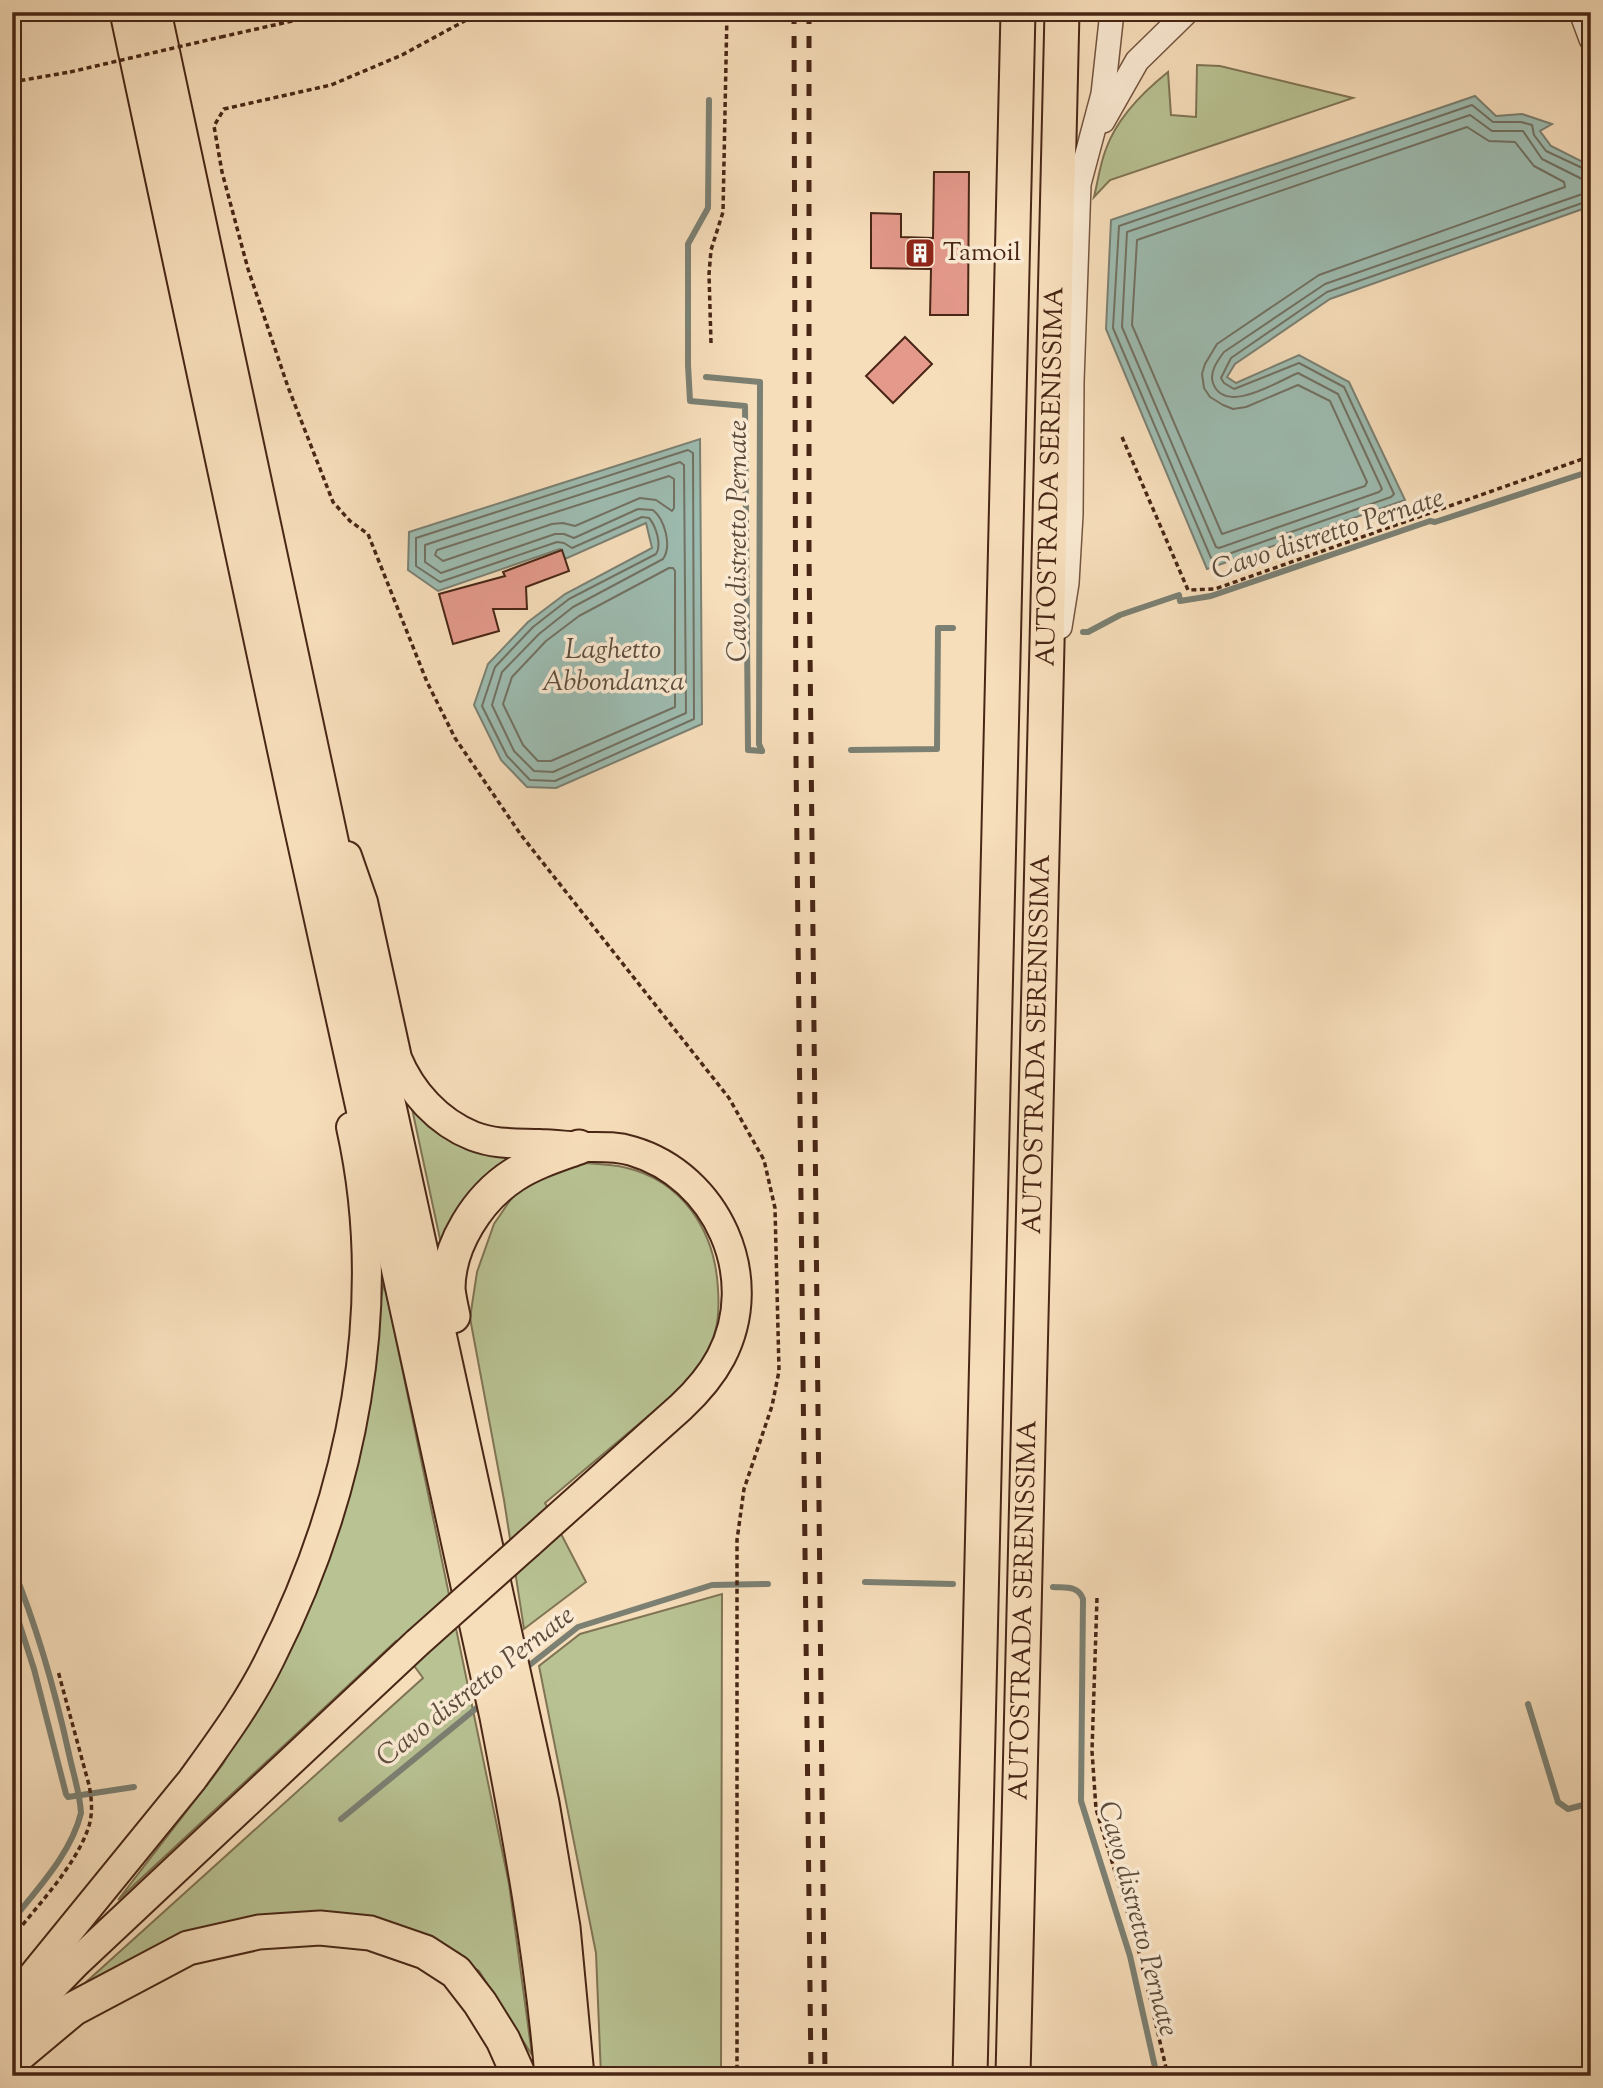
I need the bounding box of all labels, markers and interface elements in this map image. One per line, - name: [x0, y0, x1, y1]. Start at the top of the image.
- place label: Tamoil: [943, 235, 1021, 272]
- building icon: Tamoil: [903, 236, 937, 270]
- street label: AUTOSTRADA SERENISSIMA: [1028, 286, 1074, 667]
- water label: Cavo distretto Pernate: [719, 420, 759, 662]
- water label: Cavo distretto Pernate: [1207, 479, 1449, 591]
- water label: Laghetto Abbondanza: [542, 631, 684, 703]
- street label: AUTOSTRADA SERENISSIMA: [1014, 854, 1061, 1235]
- street label: AUTOSTRADA SERENISSIMA: [1001, 1420, 1047, 1801]
- water label: Cavo distretto Pernate: [368, 1597, 584, 1777]
- water label: Cavo distretto Pernate: [1086, 1797, 1188, 2041]

